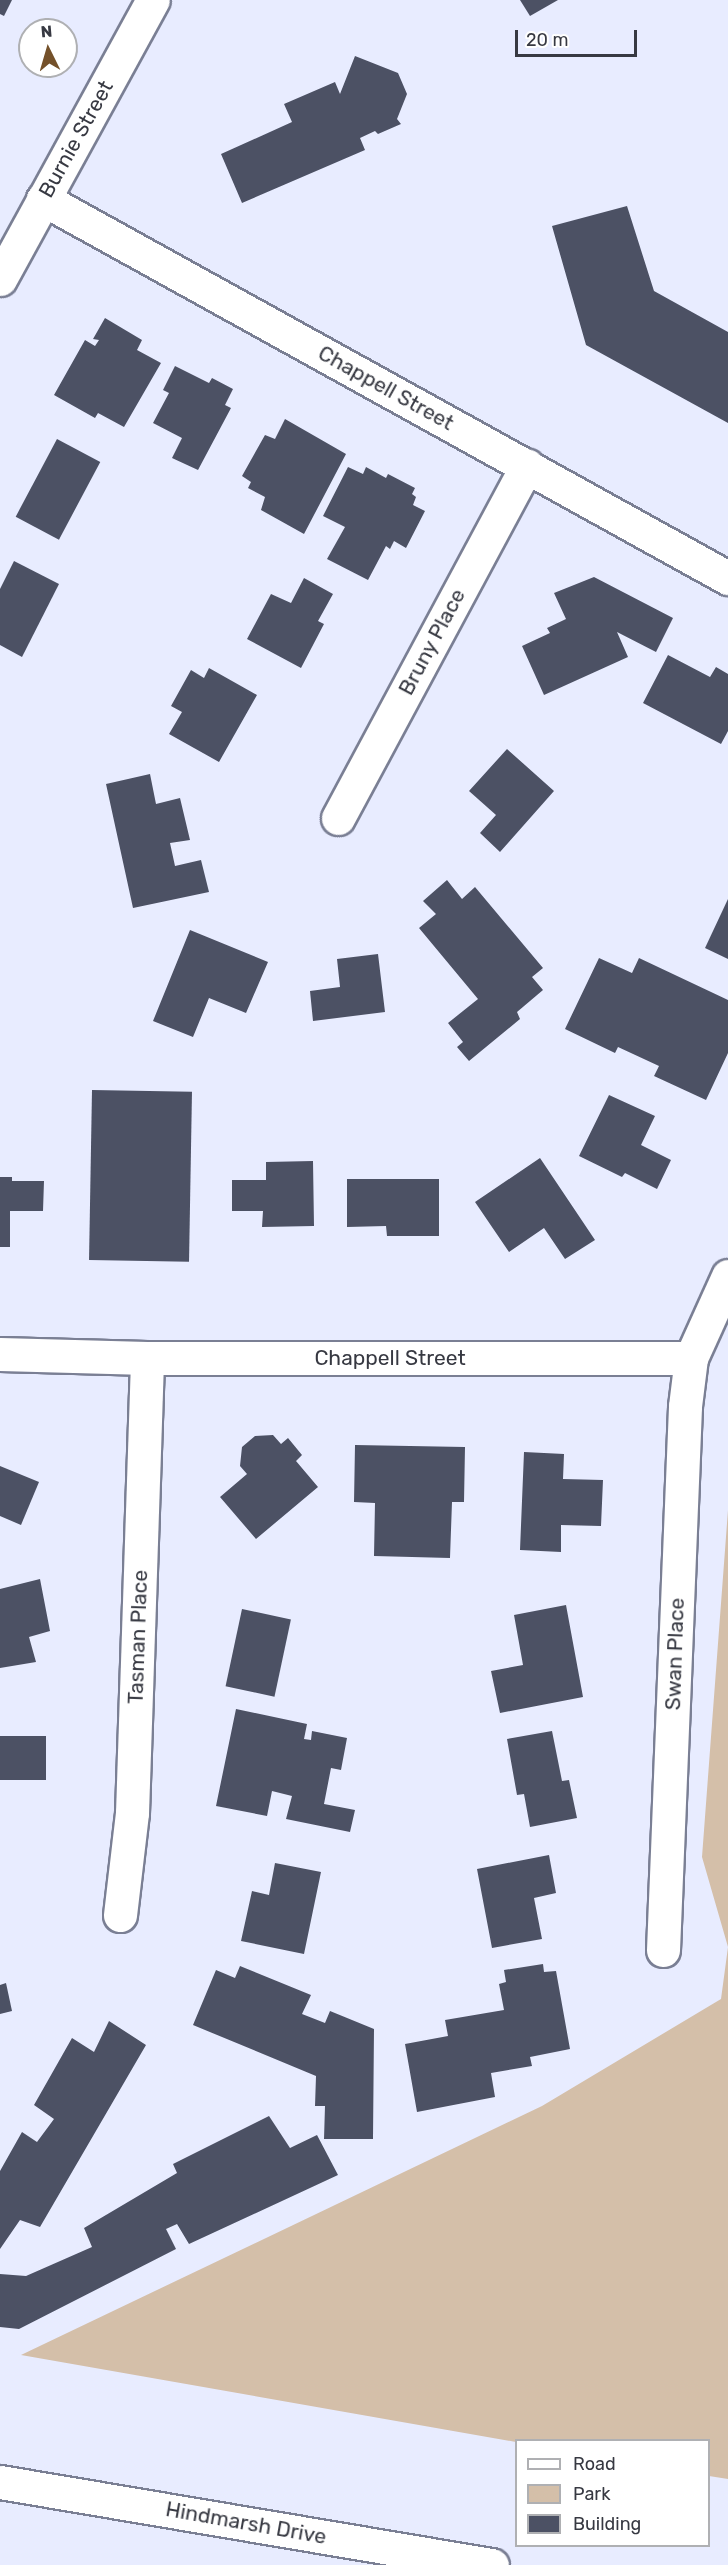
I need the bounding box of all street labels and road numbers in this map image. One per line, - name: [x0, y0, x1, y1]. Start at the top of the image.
- street label: Burnie Street: [33, 76, 119, 202]
- street label: Chappell Street: [314, 340, 458, 436]
- street label: Bruny Place: [393, 584, 471, 700]
- street label: Chappell Street: [314, 1345, 466, 1371]
- street label: Tasman Place: [123, 1570, 153, 1704]
- street label: Swan Place: [660, 1597, 690, 1711]
- street label: Hindmarsh Drive: [164, 2496, 328, 2550]

